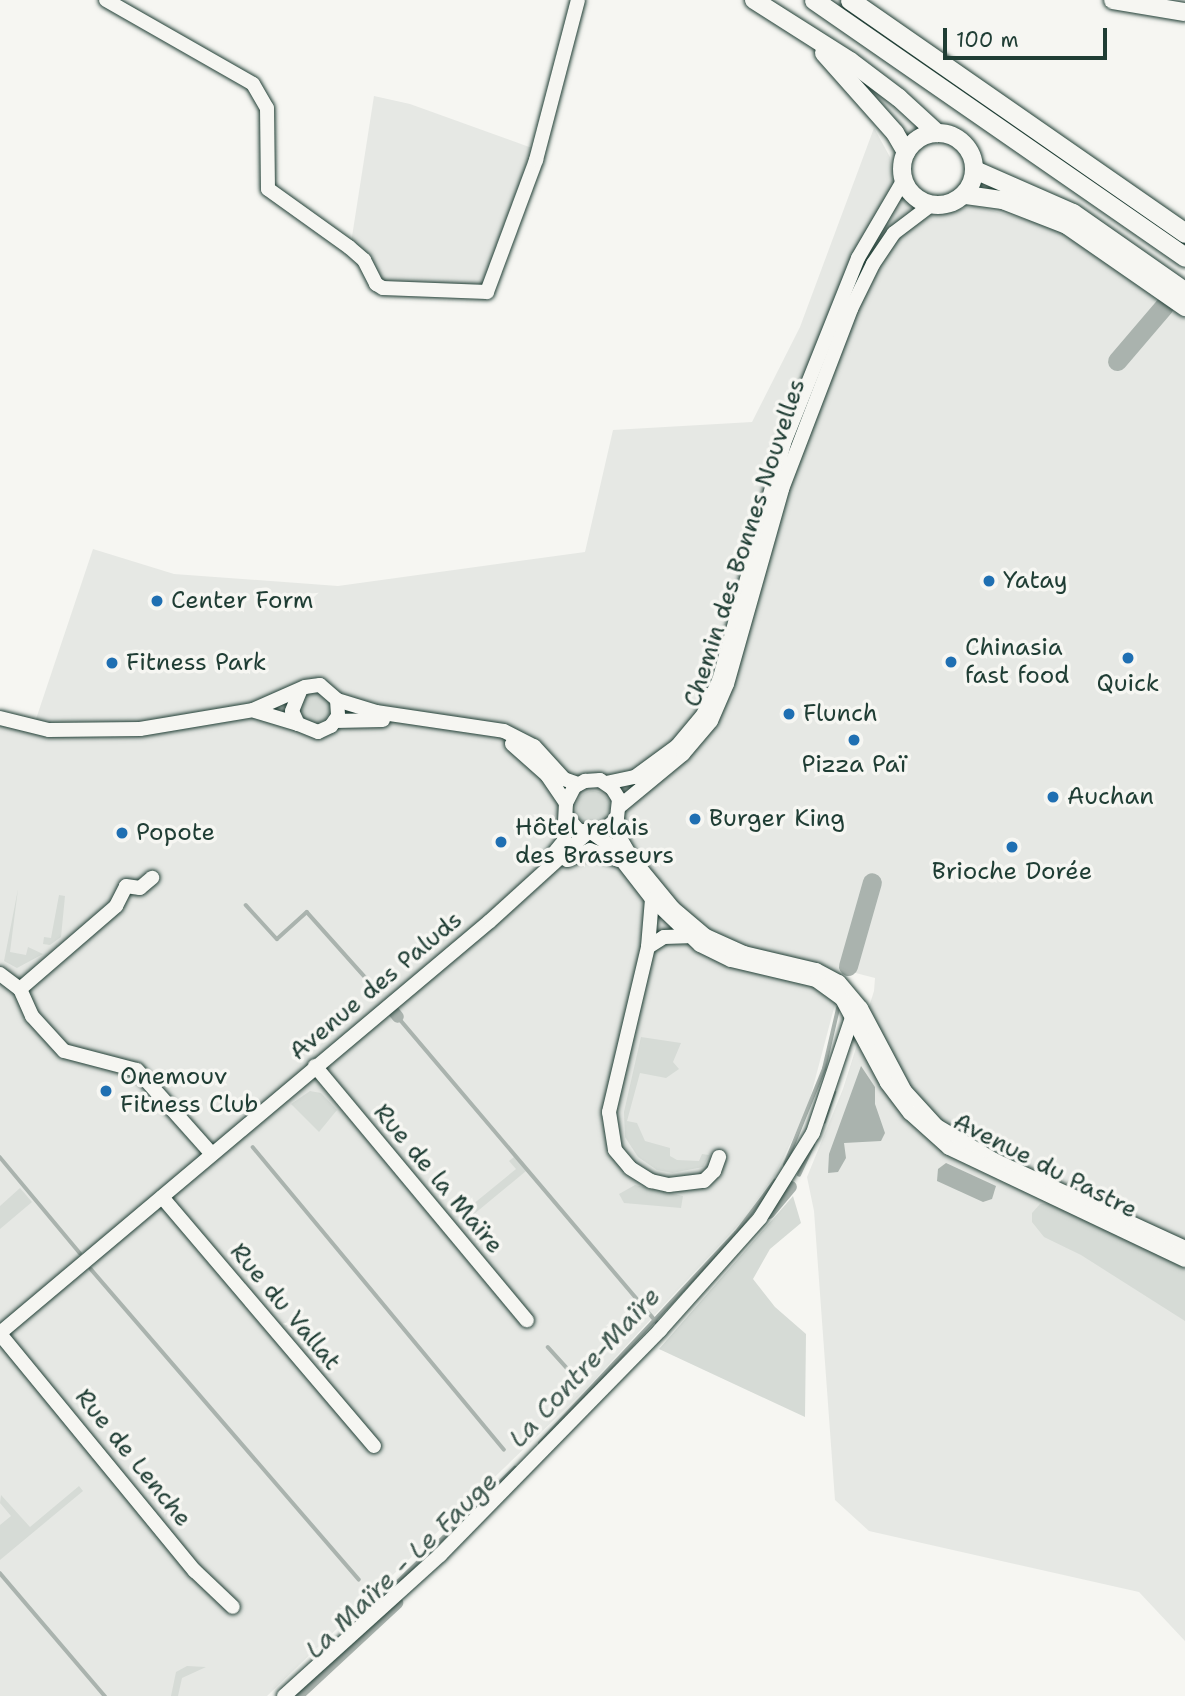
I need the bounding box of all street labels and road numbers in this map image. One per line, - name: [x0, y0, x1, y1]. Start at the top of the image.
- street label: Chemin des Bonnes Nouvelles: [678, 375, 812, 711]
- street label: Avenue des Paluds: [284, 906, 468, 1066]
- street label: Rue de la Maïre: [367, 1098, 509, 1260]
- street label: Avenue du Pastre: [948, 1107, 1142, 1225]
- street label: Rue du Vallat: [224, 1238, 346, 1376]
- street label: Rue de Lenche: [69, 1383, 197, 1533]

